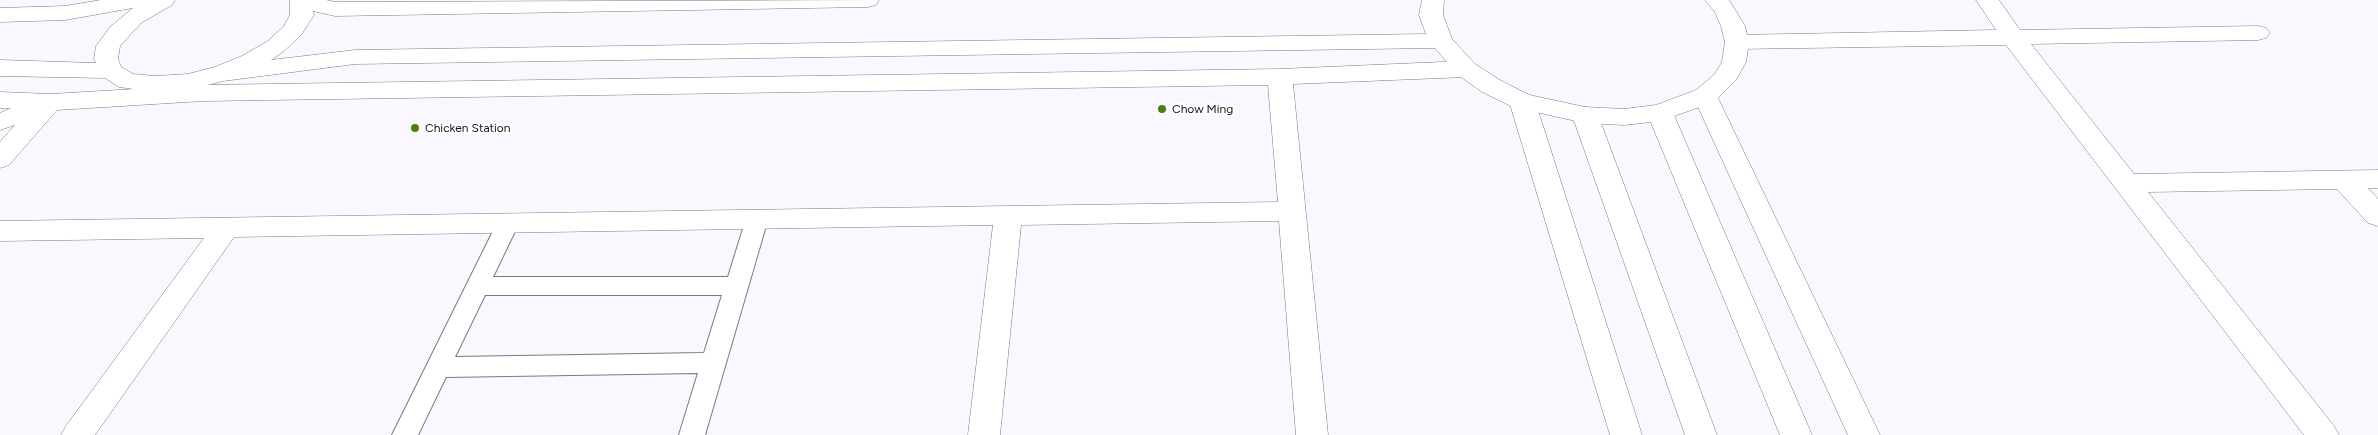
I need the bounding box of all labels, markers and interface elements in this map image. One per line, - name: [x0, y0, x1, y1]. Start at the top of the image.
- place label: Chow Ming: [1172, 102, 1233, 116]
- marker: Chow Ming: [1156, 103, 1168, 115]
- place label: Chicken Station: [425, 121, 510, 135]
- marker: Chicken Station: [409, 122, 421, 134]

